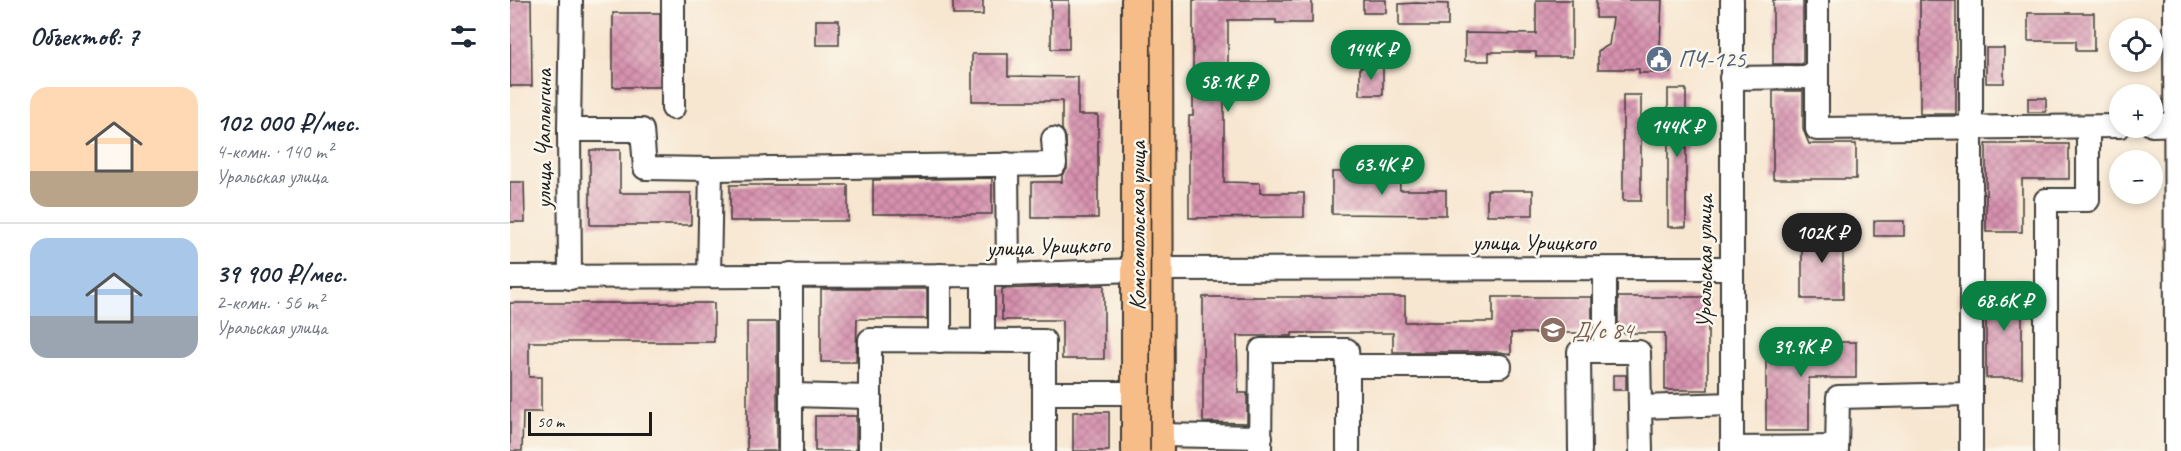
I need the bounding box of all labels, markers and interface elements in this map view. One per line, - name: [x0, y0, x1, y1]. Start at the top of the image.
- map controls: [2109, 18, 2163, 204]
- button: locate: [2109, 18, 2163, 72]
- text: Объектов: 7: [30, 20, 139, 53]
- icon: filters: [447, 20, 480, 53]
- pin: 144K ₽: [1322, 30, 1420, 81]
- text: 144K ₽: [1345, 37, 1397, 62]
- public building icon: ПЧ-125: [1644, 44, 1674, 74]
- place label: ПЧ-125: [1678, 44, 1747, 74]
- pin: 58.1K ₽: [1173, 62, 1283, 113]
- street label: улица Чаплыгина: [528, 68, 558, 211]
- text: 58.1K ₽: [1200, 69, 1256, 94]
- button: +: [2109, 84, 2163, 138]
- text: 102 000 ₽/мес.: [216, 106, 359, 139]
- pin: 144K ₽: [1628, 107, 1726, 158]
- icon: home: [78, 111, 150, 183]
- text: 144K ₽: [1651, 114, 1703, 139]
- text: 4-комн. · 140 m²: [216, 139, 333, 164]
- street label: Комсомольская улица: [1122, 140, 1152, 311]
- pin: 63.4K ₽: [1327, 145, 1437, 196]
- button: −: [2109, 150, 2163, 204]
- text: 63.4K ₽: [1354, 152, 1410, 177]
- text: Уральская улица: [216, 164, 327, 189]
- street label: Уральская улица: [1689, 193, 1719, 329]
- pin: 102K ₽: [1773, 213, 1871, 264]
- text: 102K ₽: [1796, 220, 1848, 245]
- street label: улица Урицкого: [1470, 227, 1597, 257]
- street label: улица Урицкого: [984, 229, 1112, 263]
- text: 39 900 ₽/мес.: [216, 257, 346, 290]
- icon: home: [78, 262, 150, 334]
- pin: 68.6K ₽: [1949, 281, 2059, 332]
- text: 68.6K ₽: [1975, 288, 2033, 313]
- text: 2-комн. · 56 m²: [216, 290, 324, 315]
- text: Уральская улица: [216, 315, 327, 340]
- school or university icon: Д/с 84: [1538, 315, 1568, 345]
- place label: Д/с 84: [1572, 315, 1635, 345]
- pin: 39.9K ₽: [1746, 327, 1856, 378]
- text: 39.9K ₽: [1773, 334, 1829, 359]
- scale bar: [528, 409, 652, 436]
- text: 50 m: [537, 412, 564, 432]

